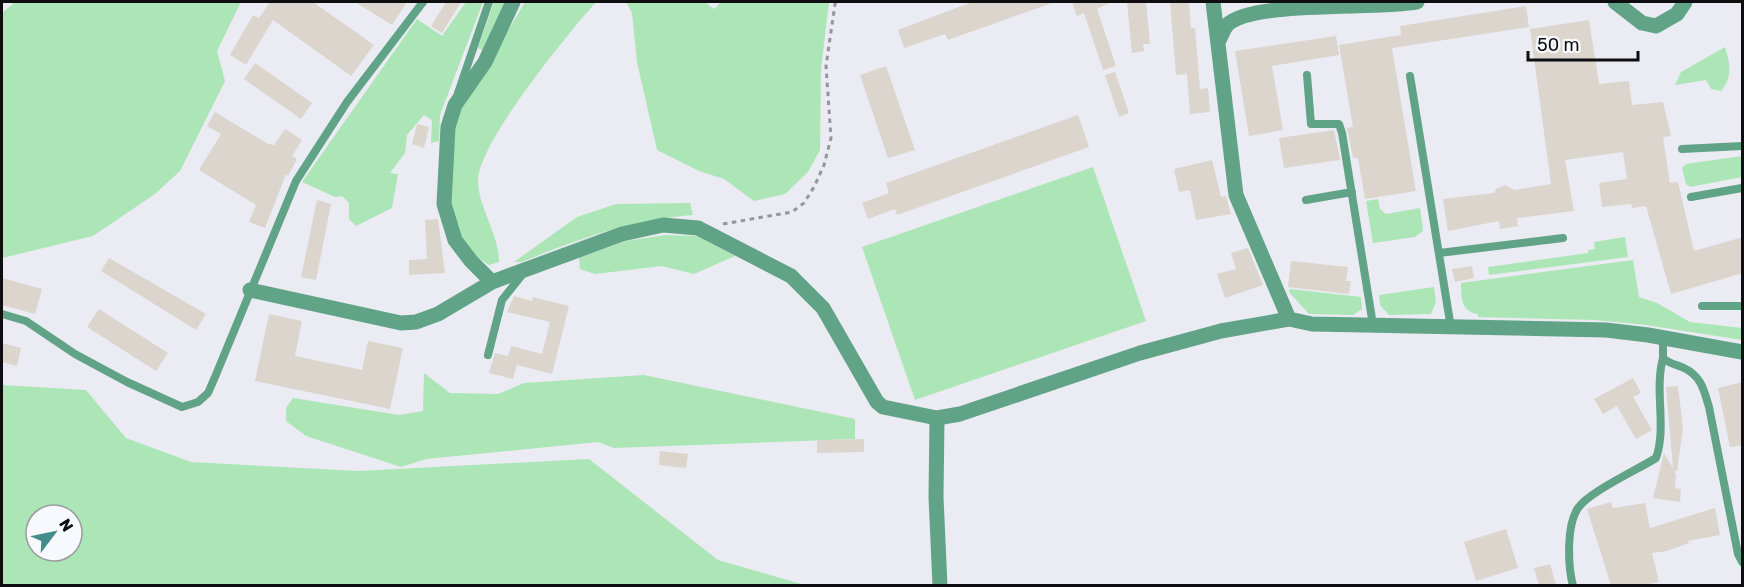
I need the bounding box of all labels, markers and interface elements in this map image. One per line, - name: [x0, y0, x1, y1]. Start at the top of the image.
- scale bar: [1528, 24, 1638, 62]
- text: 50 m: [1537, 34, 1580, 56]
- north arrow: [24, 503, 84, 563]
- text: N: [55, 515, 77, 535]

